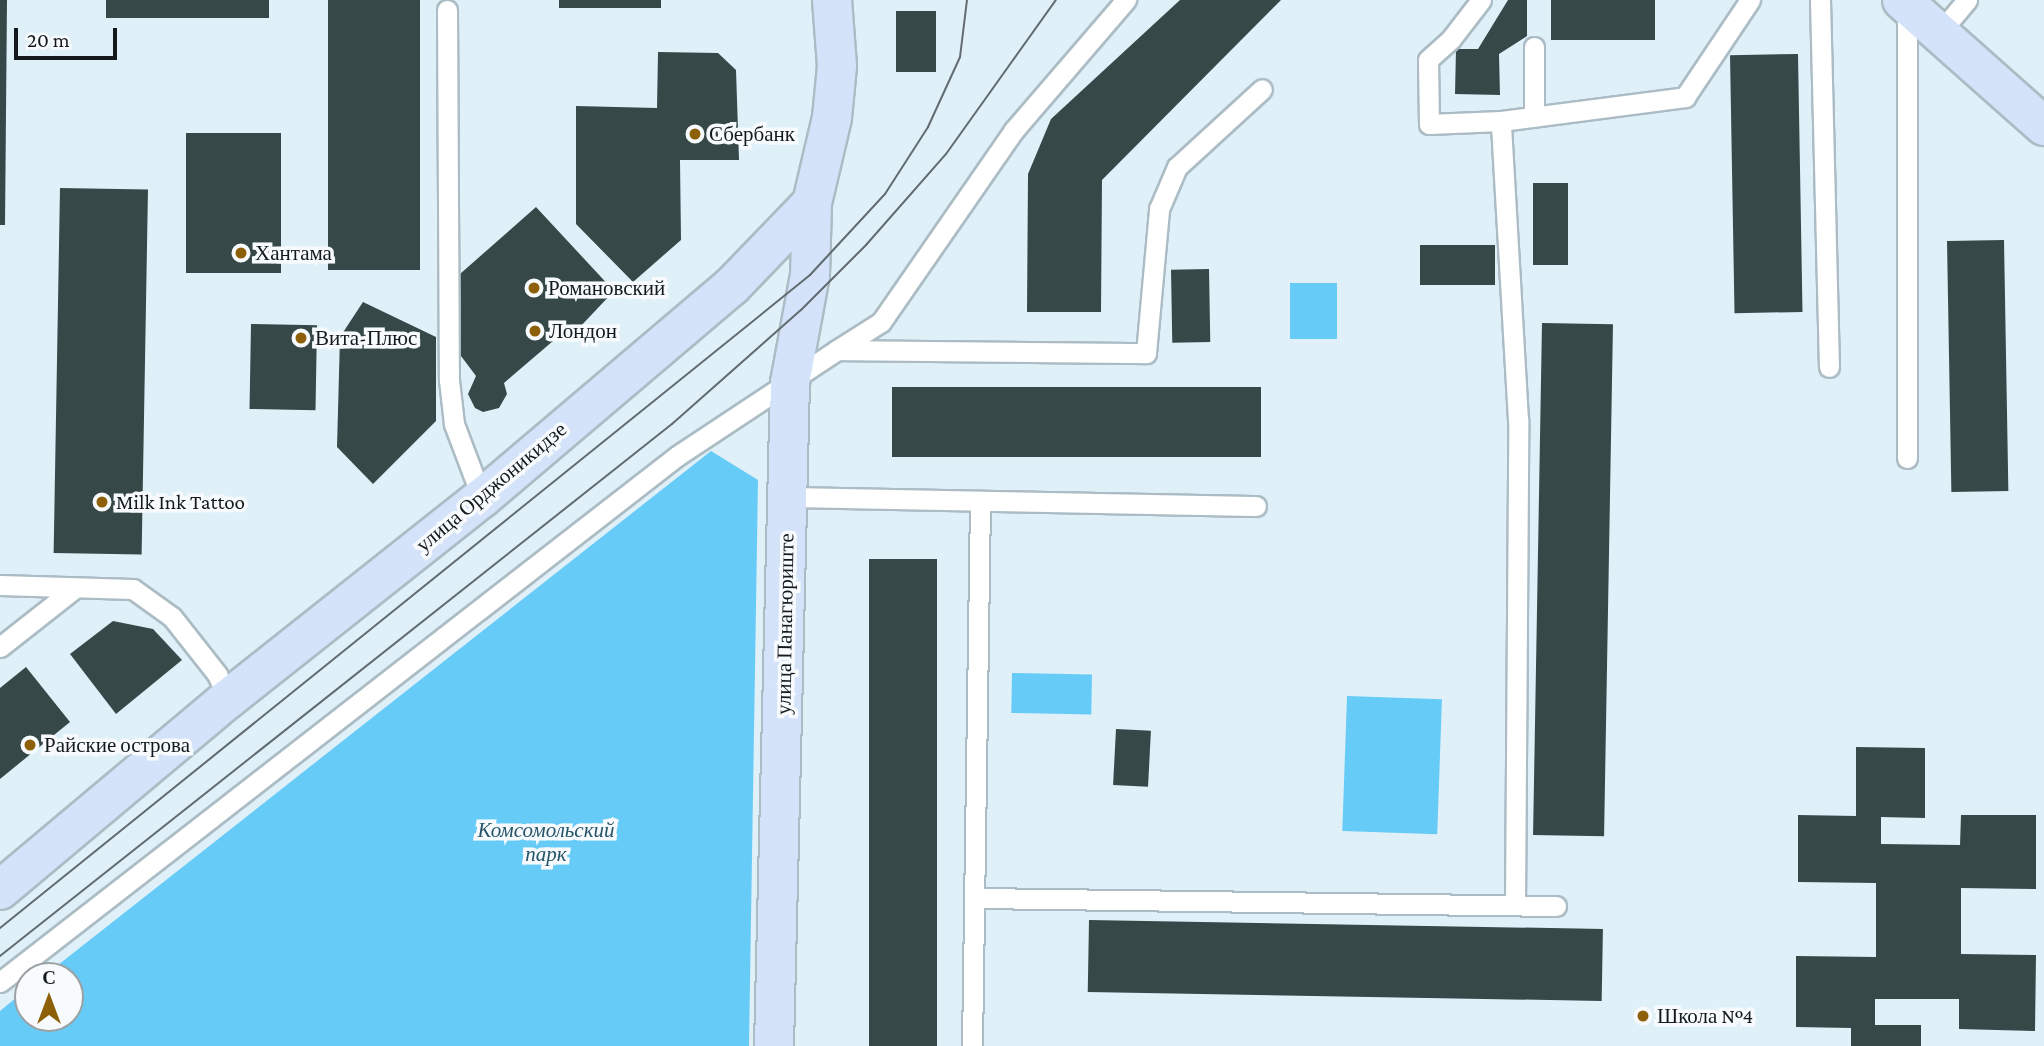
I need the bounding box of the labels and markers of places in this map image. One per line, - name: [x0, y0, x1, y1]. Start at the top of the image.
- place label: Сбербанк: [709, 121, 795, 147]
- marker: Сбербанк: [687, 126, 703, 142]
- place label: Хантама: [255, 240, 332, 266]
- marker: Хантама: [233, 245, 249, 261]
- place label: Романовский: [548, 275, 665, 301]
- marker: Романовский: [526, 280, 542, 296]
- place label: Лондон: [549, 318, 617, 344]
- marker: Лондон: [527, 323, 543, 339]
- place label: Вита-Плюс: [315, 325, 417, 351]
- marker: Вита-Плюс: [293, 330, 309, 346]
- place label: Milk Ink Tattoo: [116, 489, 245, 515]
- marker: Milk Ink Tattoo: [94, 494, 110, 510]
- place label: Райские острова: [44, 732, 190, 758]
- marker: Райские острова: [22, 737, 38, 753]
- place label: Школа №4: [1657, 1003, 1753, 1029]
- marker: Школа №4: [1635, 1008, 1651, 1024]

